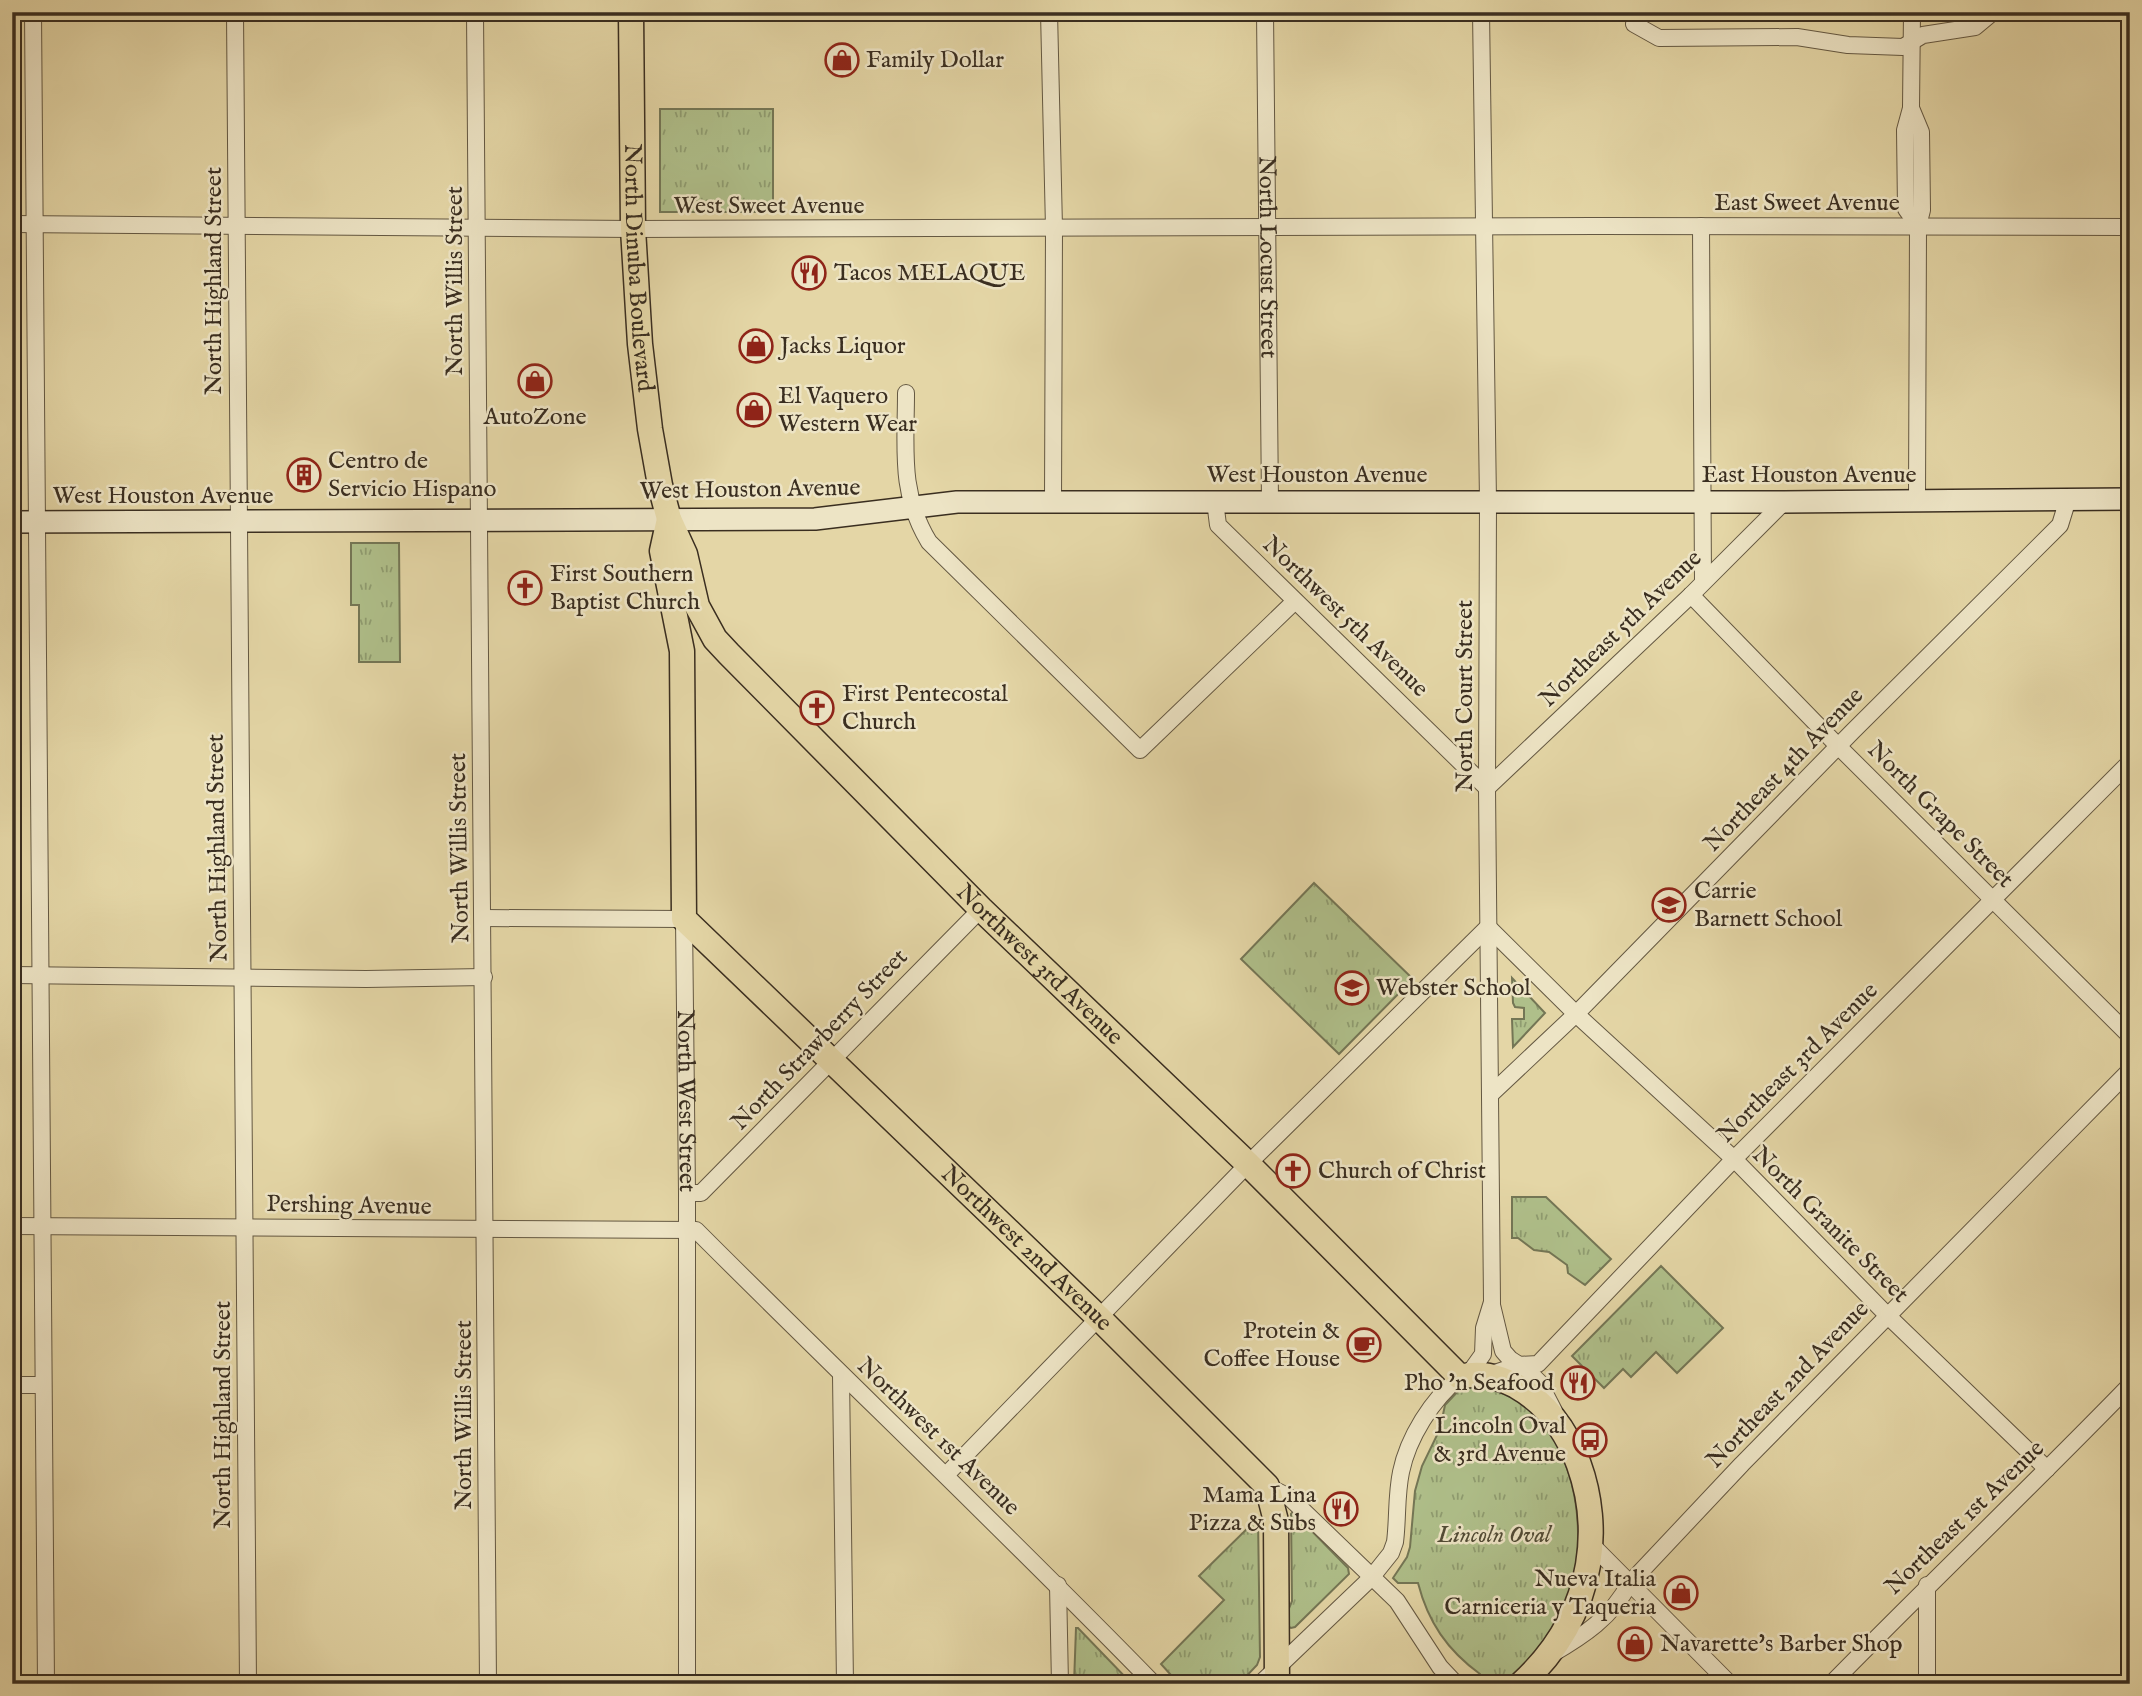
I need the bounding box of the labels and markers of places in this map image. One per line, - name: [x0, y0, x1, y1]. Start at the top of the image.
- shop icon: Family Dollar: [823, 41, 861, 79]
- place label: Family Dollar: [866, 45, 1004, 76]
- restaurant icon: Tacos MELAQUE: [790, 254, 828, 292]
- place label: Tacos MELAQUE: [834, 258, 1025, 289]
- shop icon: Jacks Liquor: [737, 327, 775, 365]
- place label: Jacks Liquor: [777, 331, 906, 362]
- shop icon: AutoZone: [516, 362, 554, 400]
- place label: El Vaquero Western Wear: [778, 381, 917, 440]
- shop icon: El Vaquero Western Wear: [735, 391, 773, 429]
- place label: AutoZone: [482, 402, 587, 433]
- place label: Centro de Servicio Hispano: [328, 446, 497, 505]
- building icon: Centro de Servicio Hispano: [285, 456, 323, 494]
- place label: First Southern Baptist Church: [550, 559, 700, 618]
- church icon: First Southern Baptist Church: [506, 569, 544, 607]
- place label: First Pentecostal Church: [842, 679, 1008, 738]
- church icon: First Pentecostal Church: [798, 689, 836, 727]
- place label: Carrie Barnett School: [1694, 876, 1843, 935]
- school or university icon: Carrie Barnett School: [1650, 886, 1688, 924]
- school or university icon: Webster School: [1333, 969, 1371, 1007]
- place label: Webster School: [1376, 973, 1531, 1004]
- church icon: Church of Christ: [1274, 1152, 1312, 1190]
- place label: Church of Christ: [1318, 1156, 1486, 1187]
- place label: Protein & Coffee House: [1203, 1316, 1340, 1375]
- cafe icon: Protein & Coffee House: [1345, 1326, 1383, 1364]
- restaurant icon: Pho 'n Seafood: [1559, 1364, 1597, 1402]
- place label: Pho 'n Seafood: [1404, 1368, 1554, 1399]
- place label: Lincoln Oval & 3rd Avenue: [1434, 1411, 1566, 1470]
- bus stop icon: Lincoln Oval & 3rd Avenue: [1571, 1421, 1609, 1459]
- place label: Mama Lina Pizza & Subs: [1189, 1480, 1317, 1539]
- restaurant icon: Mama Lina Pizza & Subs: [1322, 1490, 1360, 1528]
- place label: Nueva Italia Carniceria y Taqueria: [1444, 1564, 1657, 1623]
- shop icon: Nueva Italia Carniceria y Taqueria: [1662, 1574, 1700, 1612]
- shop icon: Navarette's Barber Shop: [1616, 1625, 1654, 1663]
- place label: Navarette's Barber Shop: [1660, 1629, 1902, 1660]

